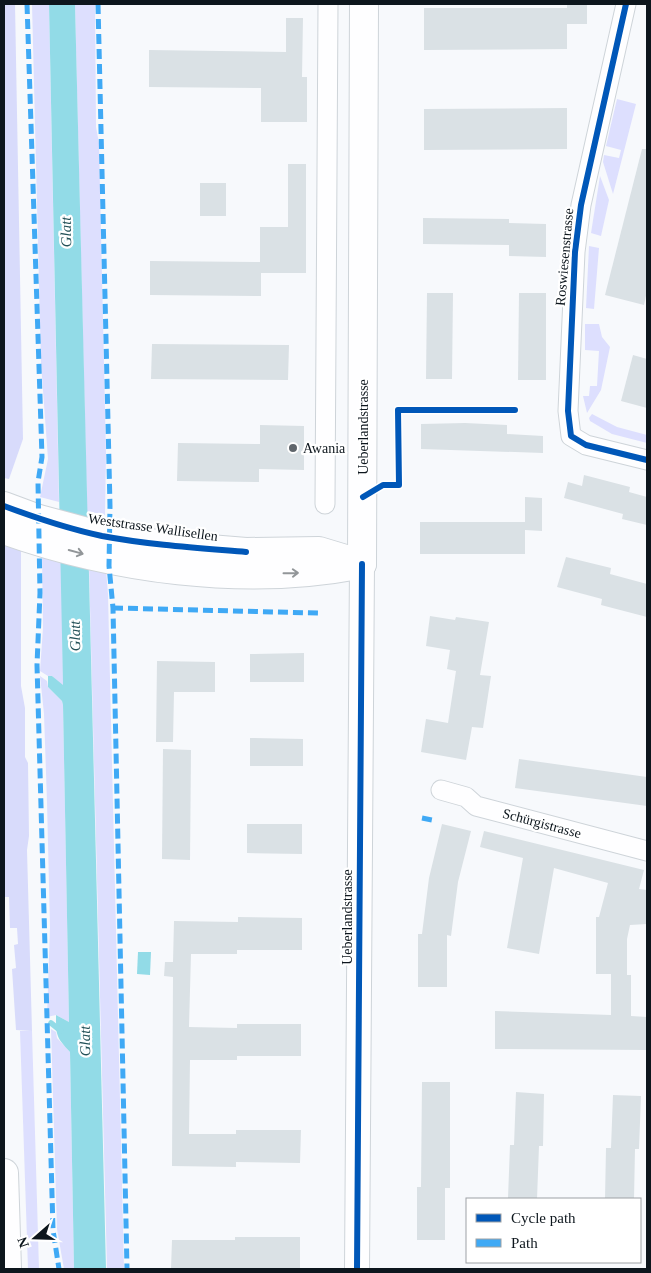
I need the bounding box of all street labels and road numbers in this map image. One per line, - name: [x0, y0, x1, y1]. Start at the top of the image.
- street label: Roswiesenstrasse: [553, 208, 576, 307]
- street label: Ueberlandstrasse: [356, 379, 371, 475]
- street label: Weststrasse Wallisellen: [87, 511, 219, 544]
- street label: Schürgistrasse: [501, 806, 583, 841]
- street label: Ueberlandstrasse: [340, 869, 355, 965]

